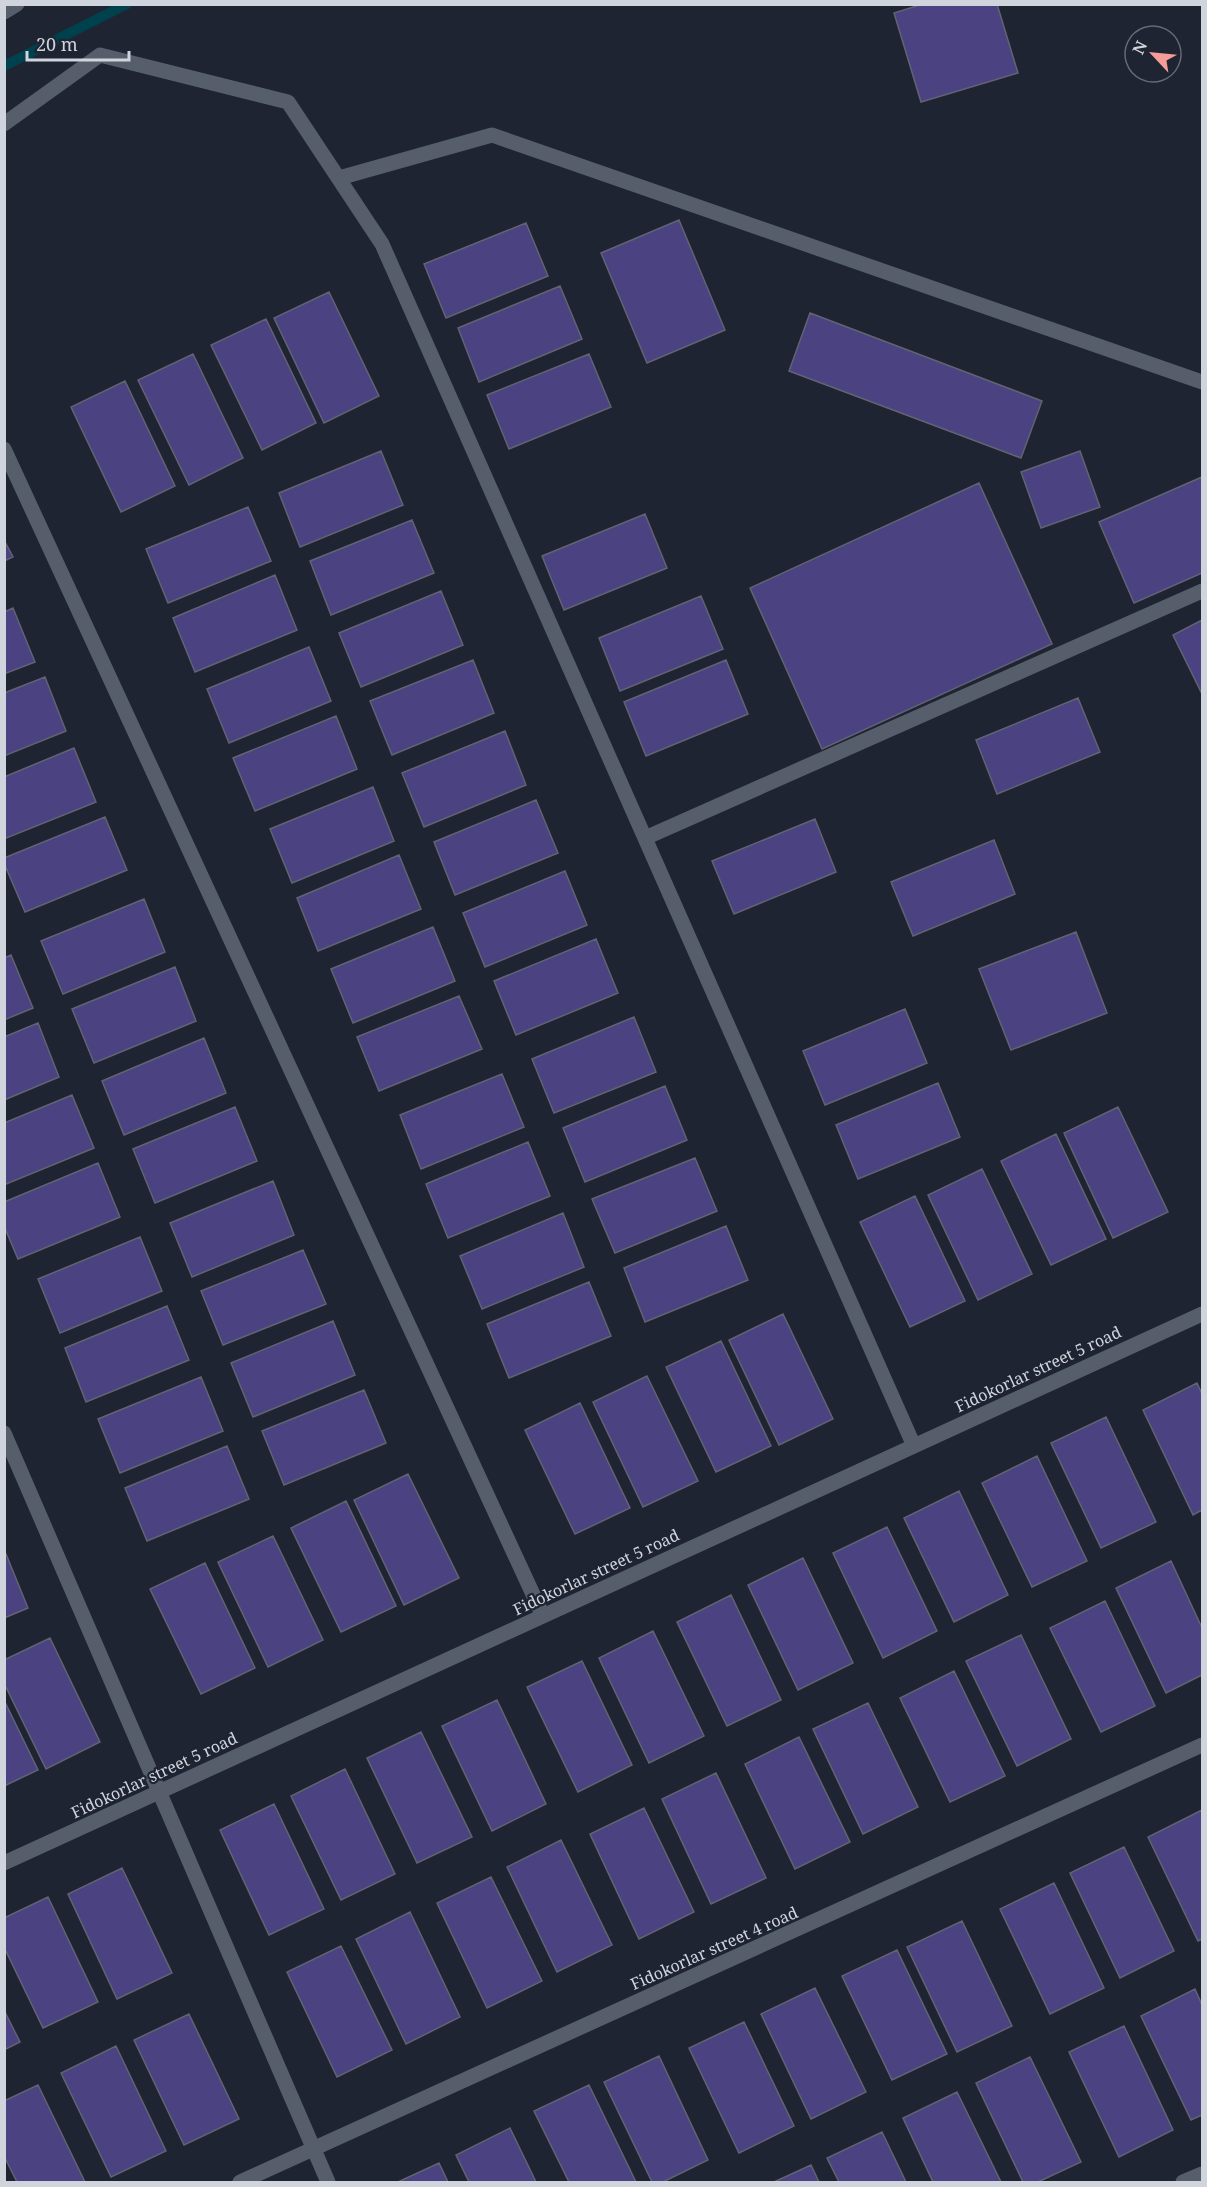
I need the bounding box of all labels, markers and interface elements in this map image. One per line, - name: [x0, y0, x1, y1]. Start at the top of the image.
- scale bar: [27, 24, 129, 62]
- north arrow: [1123, 24, 1183, 84]
- text: 20 m: [36, 32, 78, 56]
- text: N: [1127, 37, 1152, 58]
- street label: Fidokorlar street 5 road: [951, 1321, 1125, 1417]
- street label: Fidokorlar street 5 road: [509, 1524, 683, 1620]
- street label: Fidokorlar street 5 road: [67, 1727, 241, 1823]
- street label: Fidokorlar street 4 road: [627, 1901, 801, 1995]

